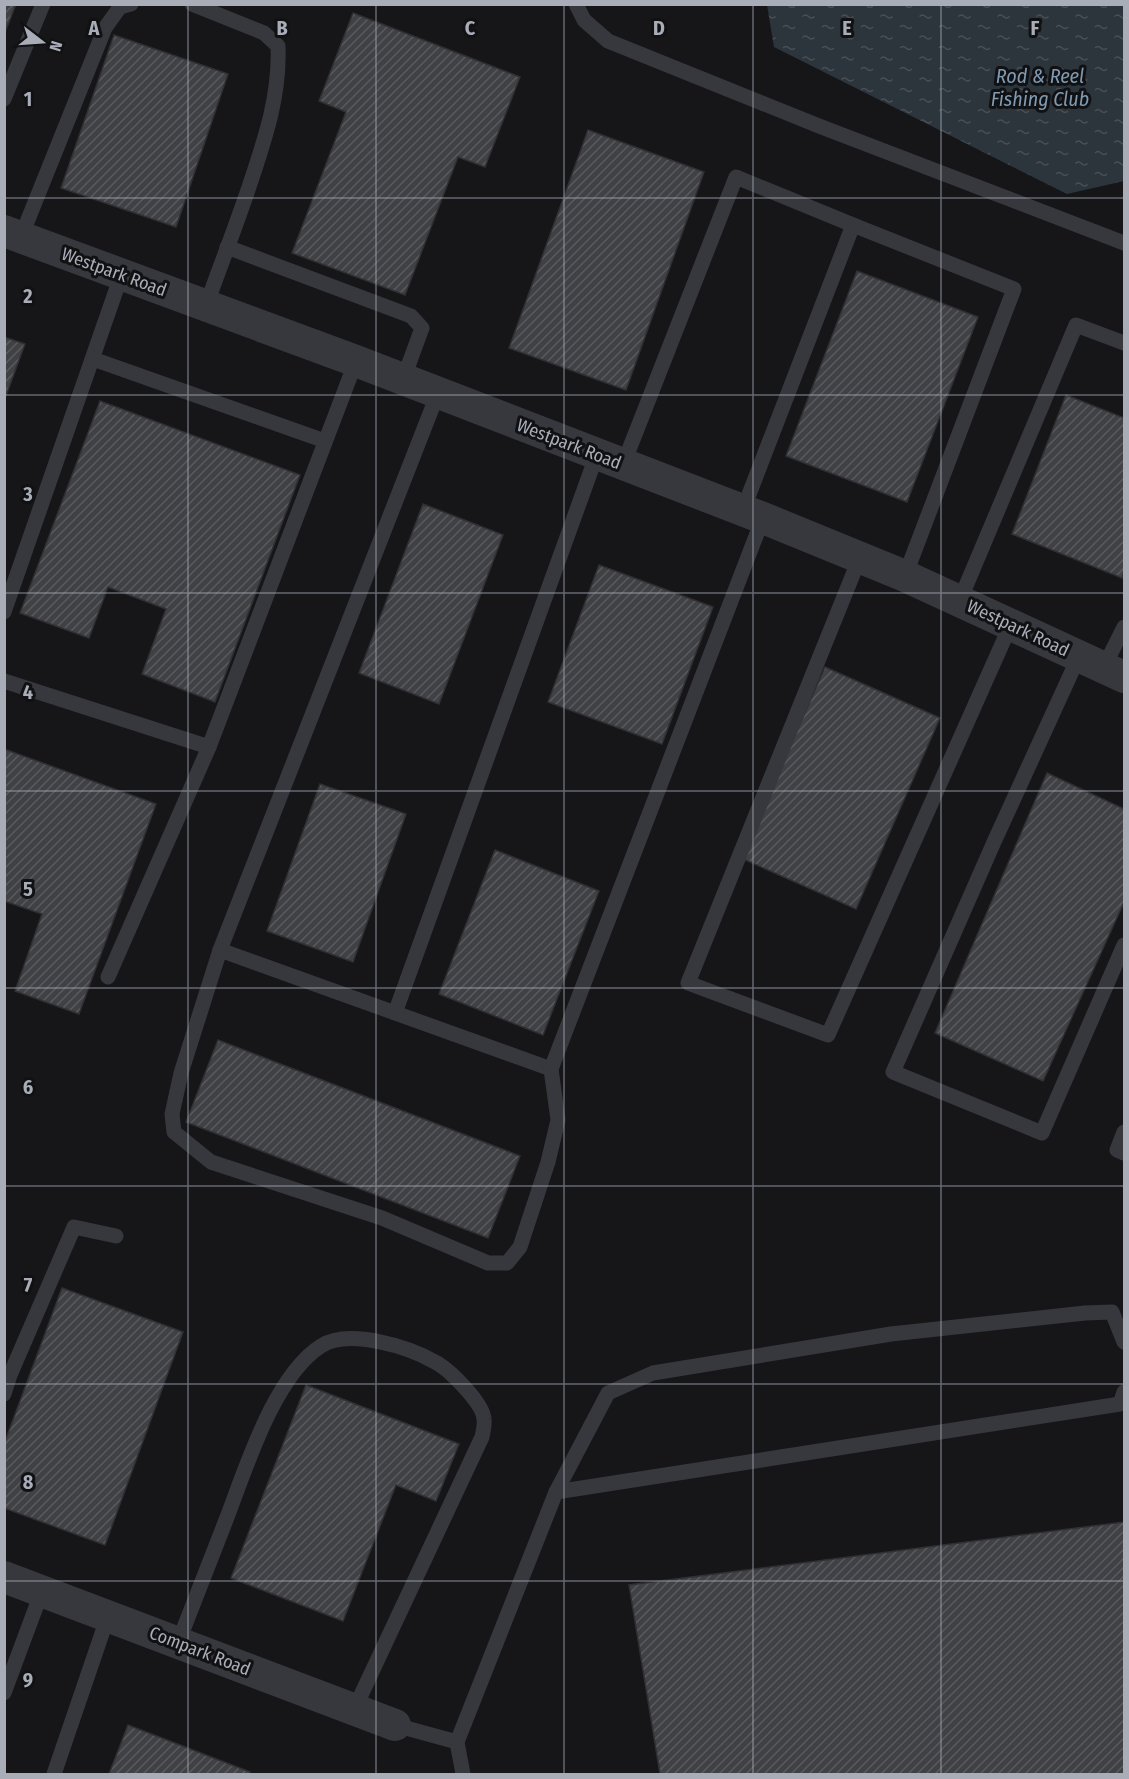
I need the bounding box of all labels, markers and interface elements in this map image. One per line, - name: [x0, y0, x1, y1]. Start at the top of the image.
- north arrow: [12, 12, 72, 72]
- text: A: [88, 16, 101, 40]
- text: B: [276, 16, 288, 40]
- text: C: [465, 16, 476, 40]
- text: D: [653, 16, 665, 40]
- text: E: [842, 16, 852, 40]
- text: F: [1031, 16, 1040, 40]
- text: N: [45, 39, 66, 54]
- water label: Rod & Reel Fishing Club: [991, 64, 1089, 111]
- text: 1: [24, 87, 32, 111]
- street label: Westpark Road: [58, 243, 170, 301]
- text: 2: [22, 284, 33, 308]
- street label: Westpark Road: [514, 414, 624, 474]
- text: 3: [22, 482, 33, 506]
- street label: Westpark Road: [963, 595, 1073, 661]
- text: 4: [23, 680, 33, 704]
- text: 5: [23, 877, 33, 901]
- text: 6: [23, 1075, 33, 1099]
- text: 7: [24, 1273, 33, 1297]
- text: 8: [23, 1470, 34, 1494]
- street label: Compark Road: [146, 1622, 254, 1680]
- text: 9: [23, 1668, 33, 1692]

